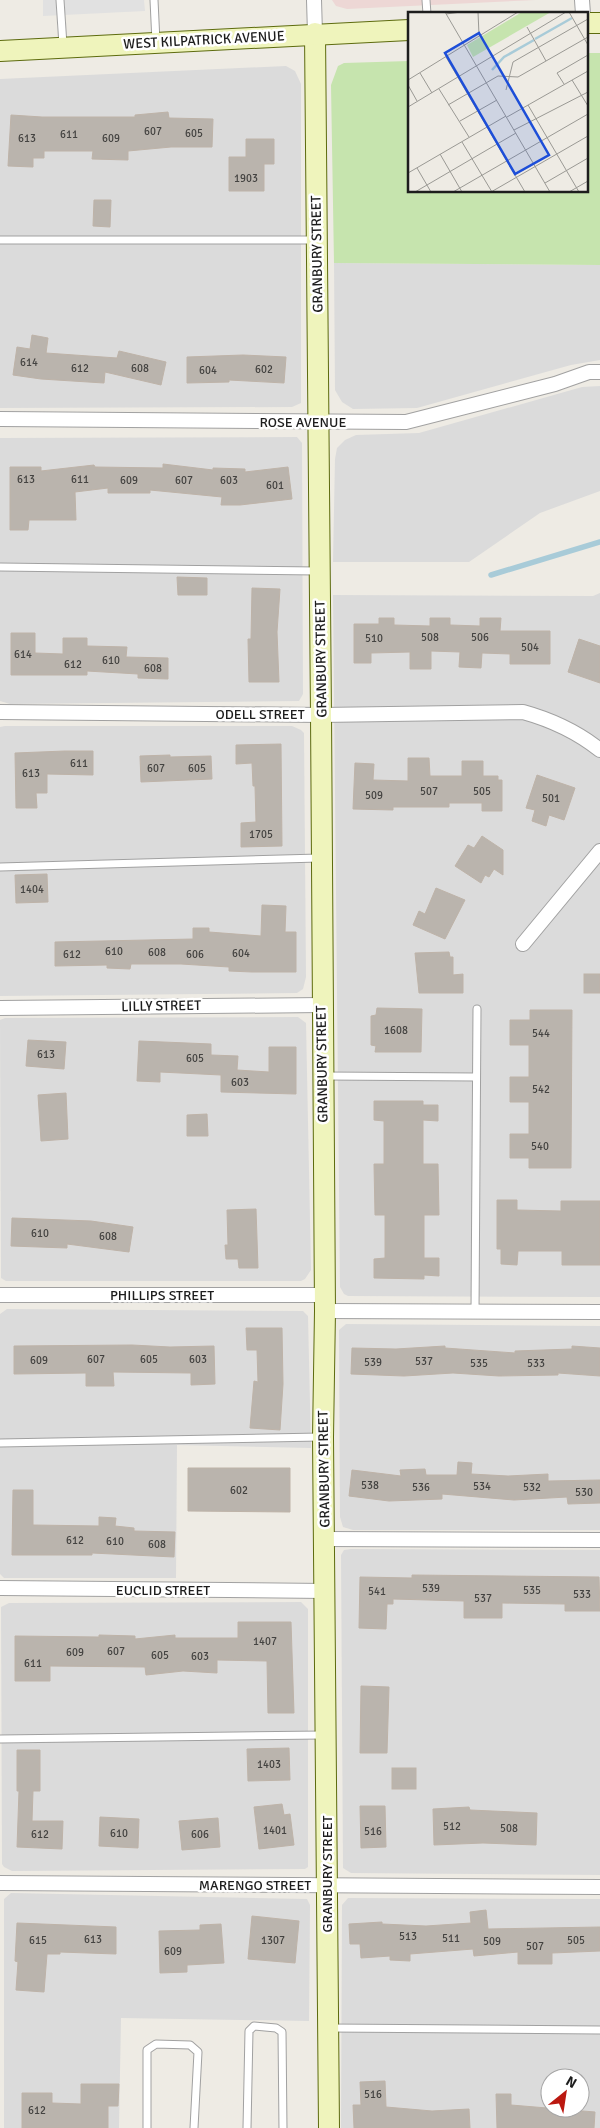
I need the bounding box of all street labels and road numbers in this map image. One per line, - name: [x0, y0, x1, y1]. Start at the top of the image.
- street label: WEST KILPATRICK AVENUE: [123, 27, 285, 53]
- street label: GRANBURY STREET: [307, 195, 327, 313]
- street label: ROSE AVENUE: [260, 414, 346, 431]
- street label: GRANBURY STREET: [311, 600, 331, 718]
- street label: ODELL STREET: [215, 706, 305, 723]
- street label: LILLY STREET: [121, 997, 201, 1015]
- street label: GRANBURY STREET: [312, 1005, 332, 1123]
- street label: PHILLIPS STREET: [110, 1287, 214, 1304]
- street label: GRANBURY STREET: [314, 1410, 334, 1528]
- street label: EUCLID STREET: [116, 1582, 210, 1599]
- street label: GRANBURY STREET: [319, 1815, 336, 1932]
- street label: MARENGO STREET: [199, 1877, 311, 1894]

